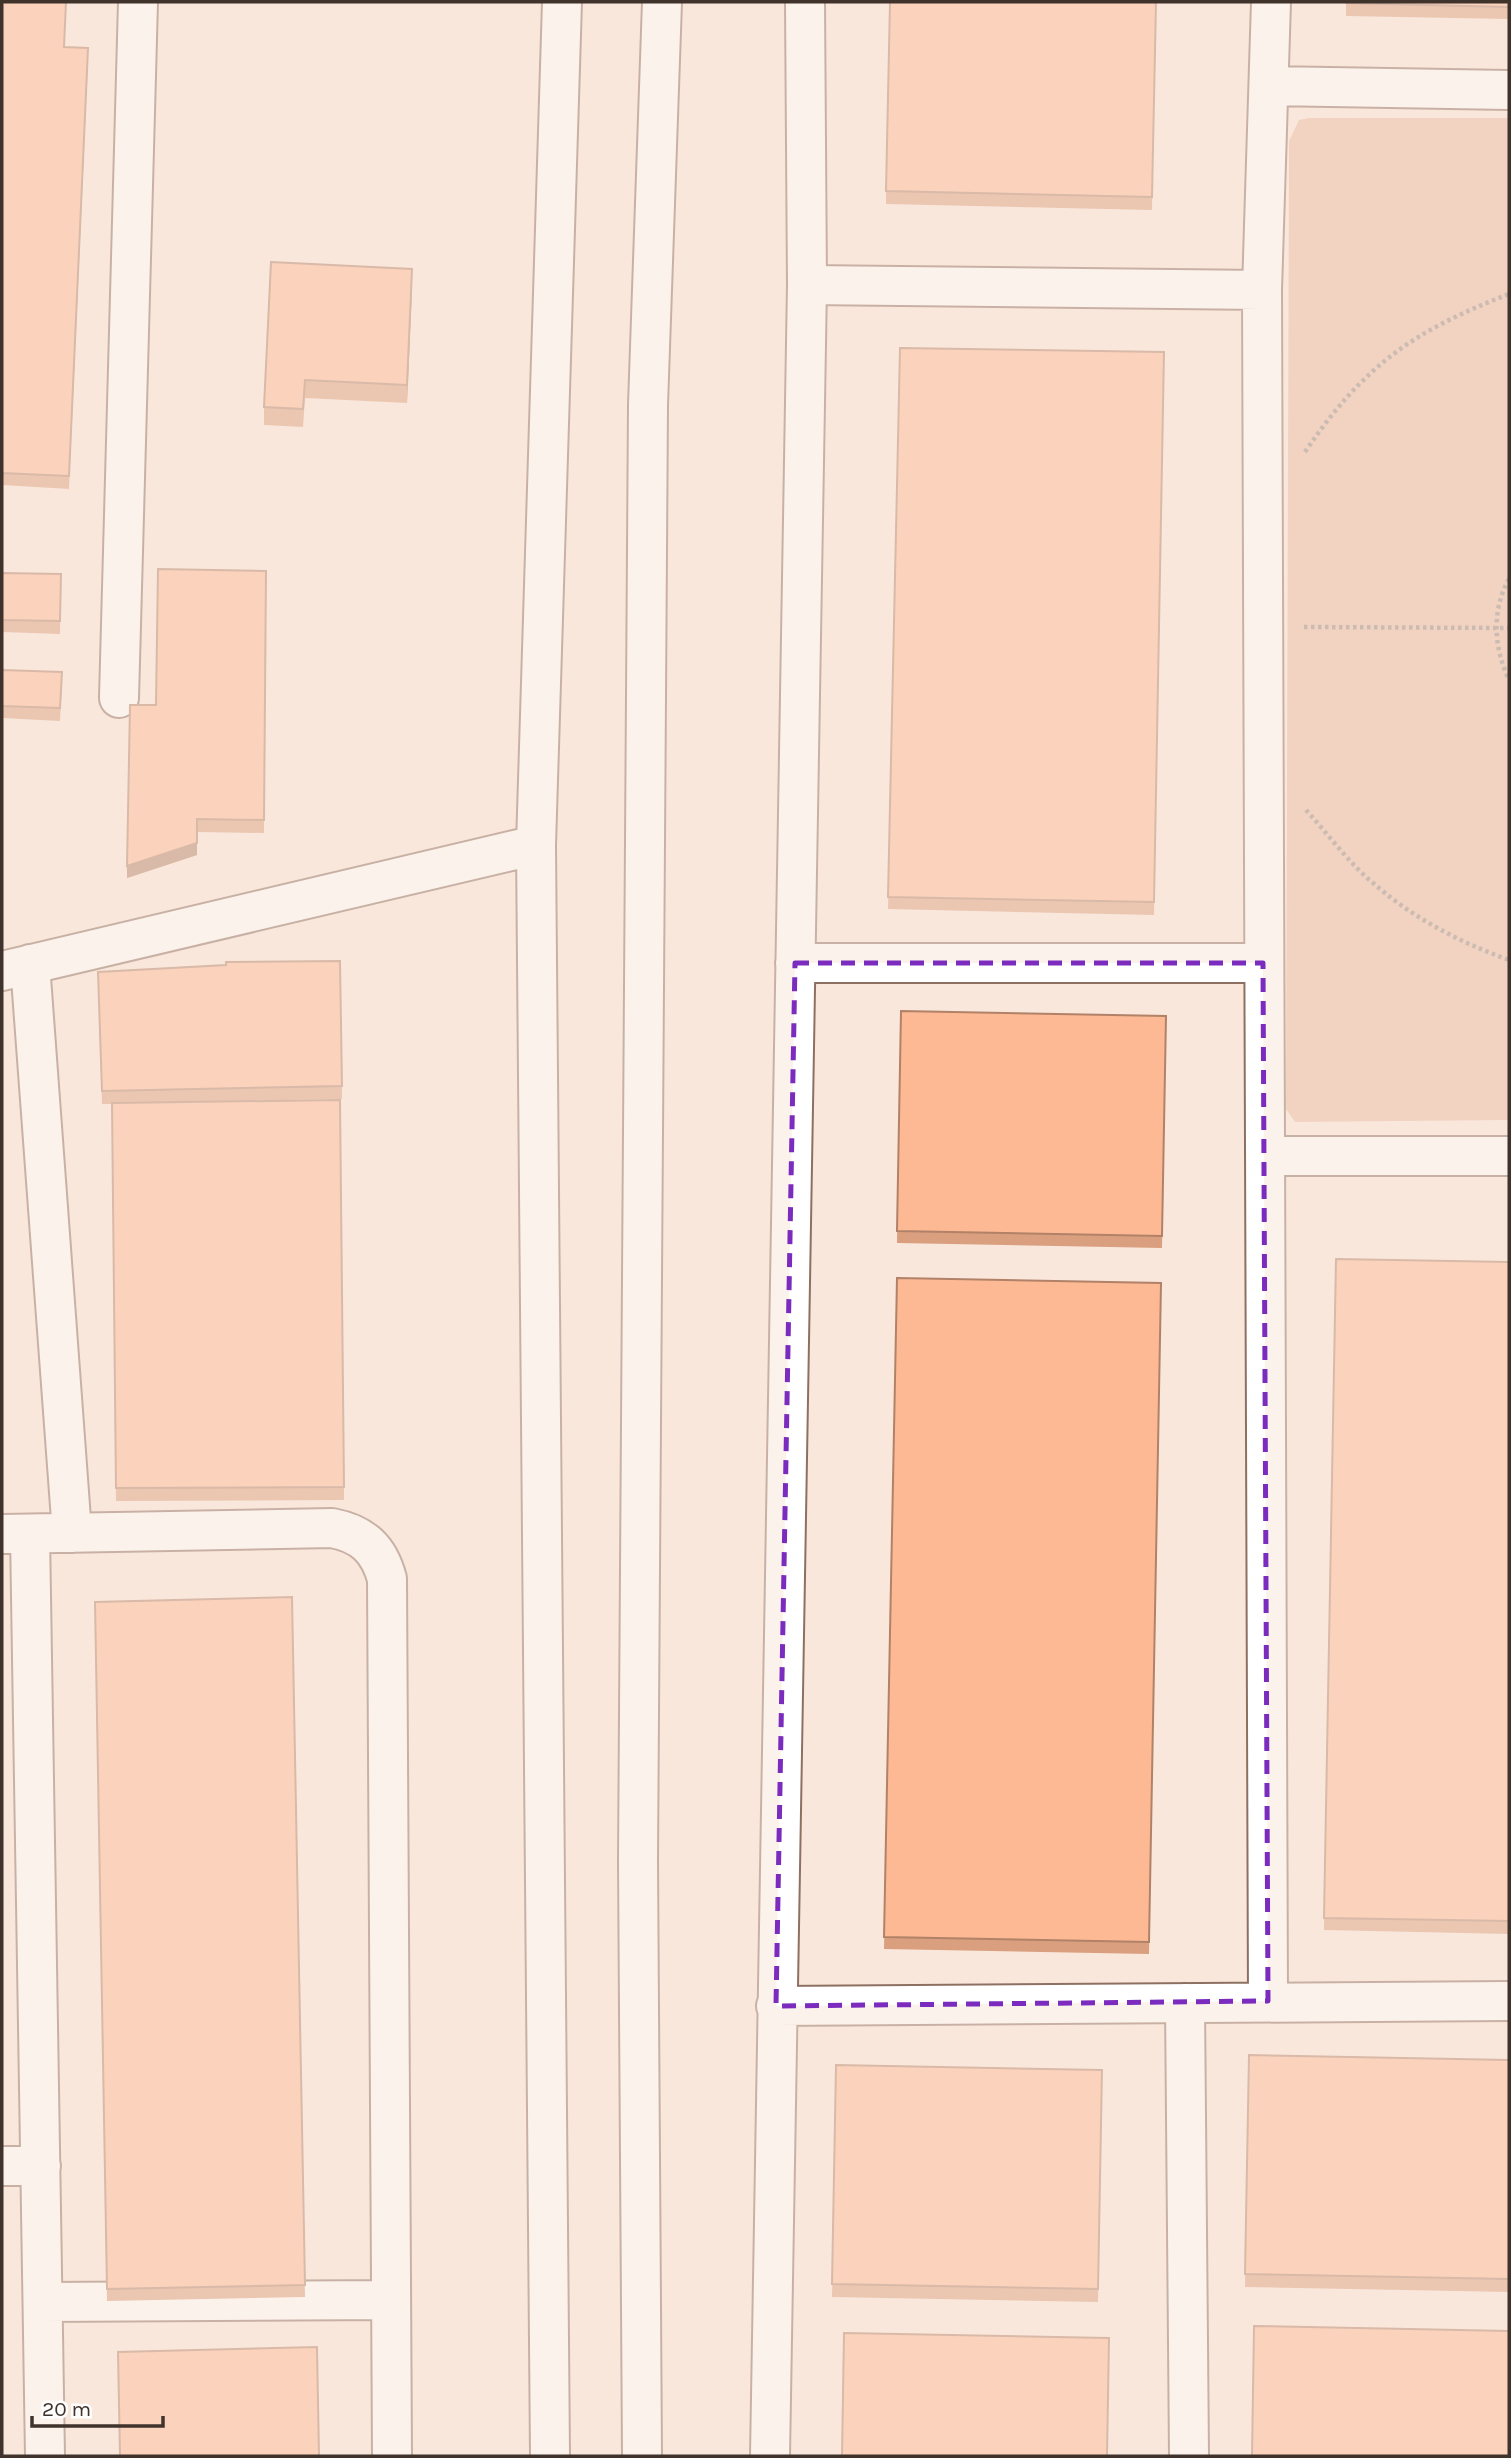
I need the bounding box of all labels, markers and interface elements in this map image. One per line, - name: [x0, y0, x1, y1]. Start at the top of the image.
- scale bar: [32, 2384, 163, 2428]
- text: 20 m: [42, 2397, 91, 2421]

